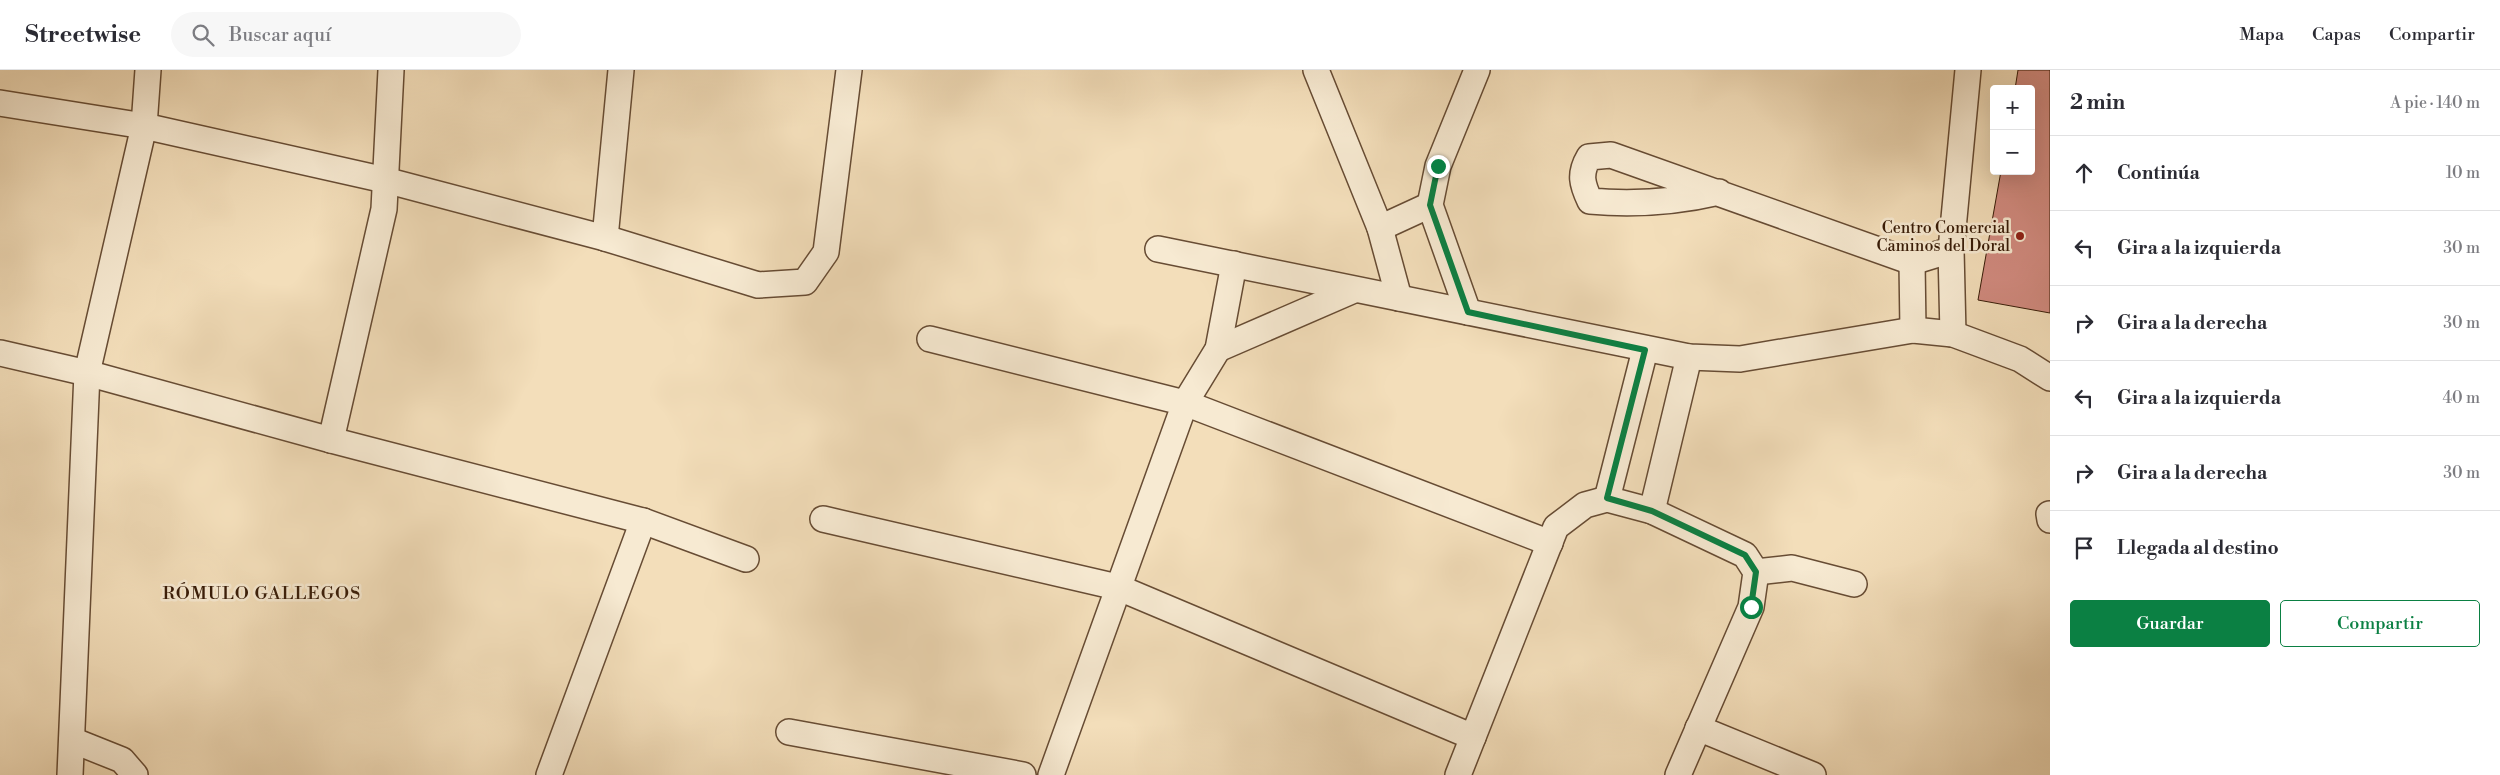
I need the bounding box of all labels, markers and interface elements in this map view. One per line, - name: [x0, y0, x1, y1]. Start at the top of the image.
- search box: [171, 12, 521, 57]
- text: Streetwise: [25, 20, 141, 50]
- icon: search: [189, 21, 217, 49]
- text: Buscar aquí: [229, 23, 331, 47]
- text: Mapa: [2240, 23, 2284, 46]
- text: Capas: [2312, 23, 2361, 46]
- text: Compartir: [2389, 23, 2475, 46]
- map controls: [1990, 85, 2035, 175]
- button: +: [1990, 85, 2035, 130]
- text: 2 min: [2070, 90, 2125, 116]
- text: A pie · 140 m: [2390, 93, 2480, 113]
- button: −: [1990, 130, 2035, 175]
- route end: [1427, 155, 1450, 178]
- icon: ahead: [2070, 159, 2098, 187]
- text: Continúa: [2117, 161, 2200, 185]
- text: 10 m: [2446, 163, 2480, 183]
- place label: Centro Comercial Caminos del Doral: [1876, 218, 2010, 256]
- marker: Centro Comercial Caminos del Doral: [2014, 230, 2026, 242]
- icon: left: [2070, 234, 2098, 262]
- text: Gira a la izquierda: [2117, 236, 2281, 260]
- text: 30 m: [2443, 238, 2480, 258]
- icon: right: [2070, 309, 2098, 337]
- text: Gira a la derecha: [2117, 311, 2267, 335]
- text: 30 m: [2443, 313, 2480, 333]
- icon: left: [2070, 384, 2098, 412]
- text: Gira a la izquierda: [2117, 386, 2281, 410]
- text: 40 m: [2443, 388, 2480, 408]
- icon: right: [2070, 459, 2098, 487]
- text: Gira a la derecha: [2117, 461, 2267, 485]
- text: 30 m: [2443, 463, 2480, 483]
- icon: arrive: [2070, 534, 2098, 562]
- text: Llegada al destino: [2117, 536, 2279, 560]
- district label: RÓMULO GALLEGOS: [163, 582, 361, 605]
- route start: [1740, 596, 1763, 619]
- button: Guardar: [2070, 600, 2270, 647]
- button: Compartir: [2280, 600, 2480, 647]

